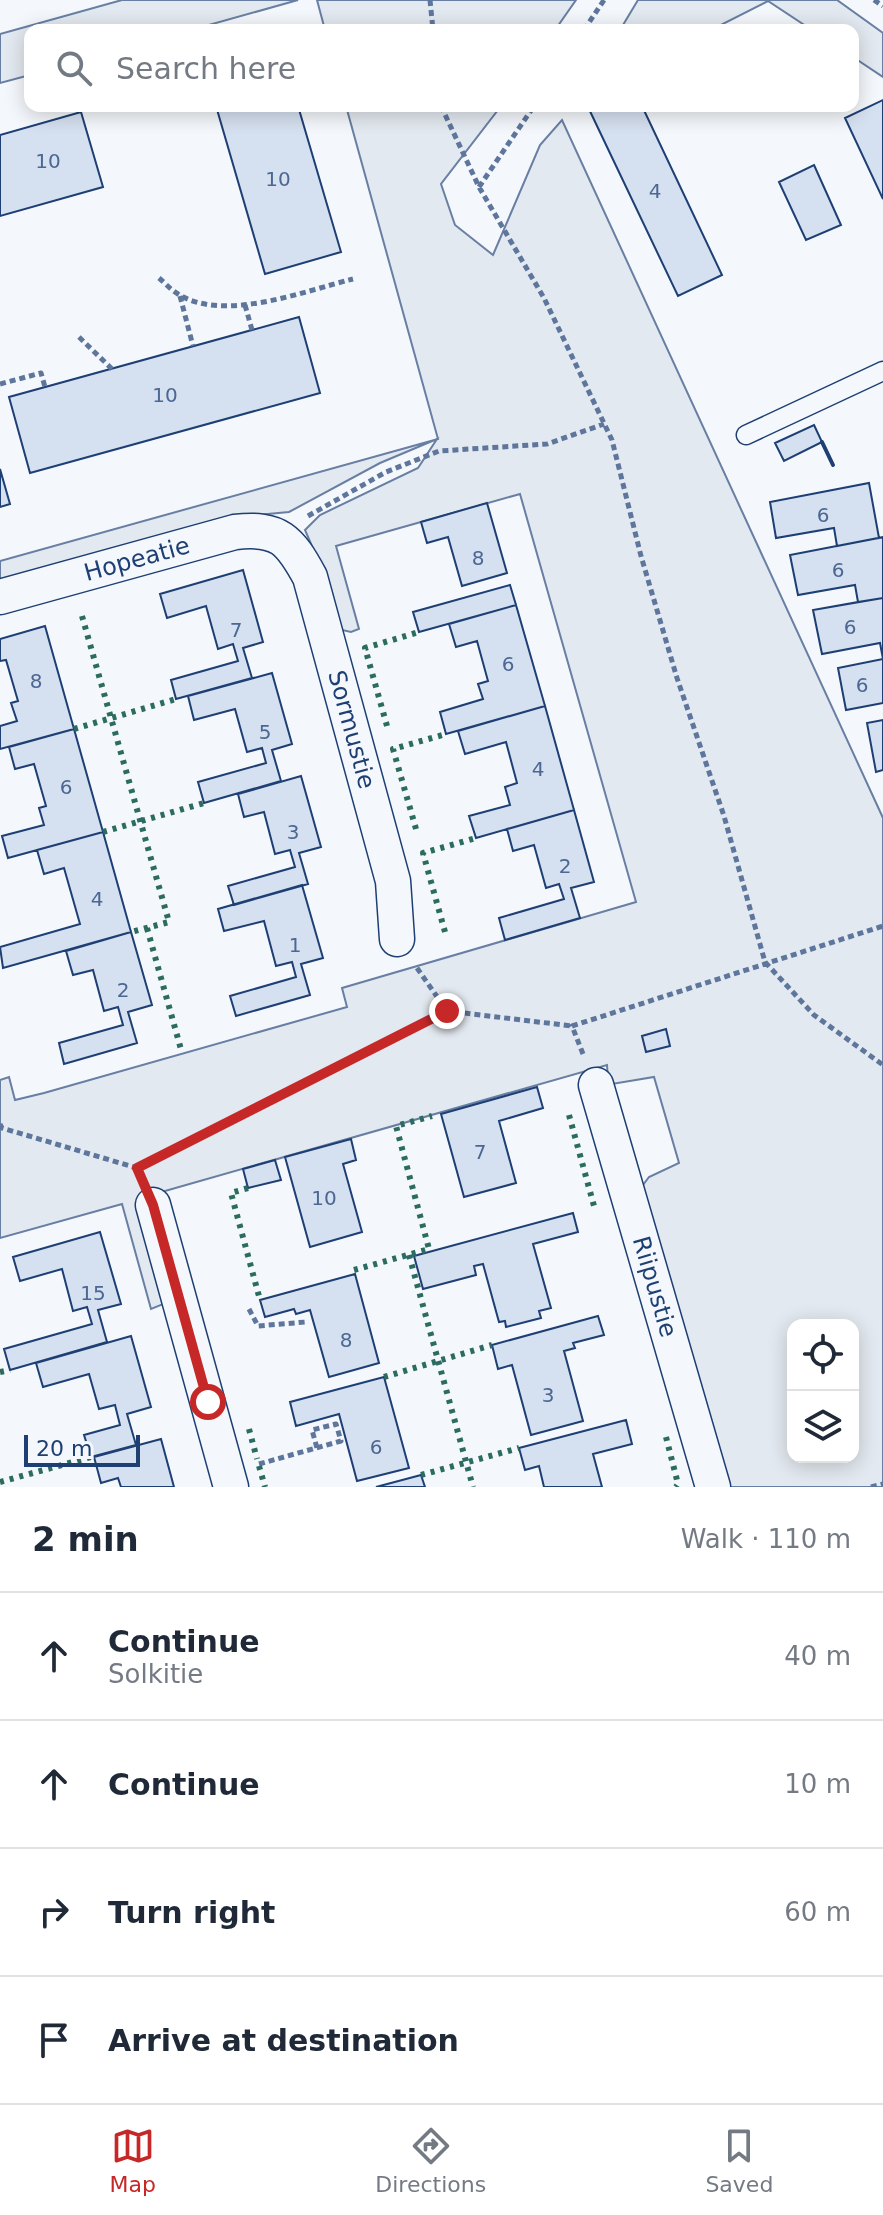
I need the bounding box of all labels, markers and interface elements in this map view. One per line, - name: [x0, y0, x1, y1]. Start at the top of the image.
- search box: [24, 24, 859, 112]
- icon: search: [52, 46, 96, 90]
- text: Search here: [116, 51, 296, 86]
- house number: 10: [35, 149, 61, 173]
- house number: 10: [265, 167, 291, 191]
- house number: 4: [649, 179, 661, 203]
- house number: 10: [152, 383, 178, 407]
- house number: 6: [817, 503, 829, 527]
- street label: Hopeatie: [81, 531, 193, 587]
- house number: 8: [472, 546, 484, 570]
- house number: 6: [832, 558, 844, 582]
- house number: 6: [844, 615, 856, 639]
- house number: 7: [230, 618, 242, 642]
- house number: 6: [502, 652, 514, 676]
- street label: Sormustie: [322, 667, 381, 792]
- house number: 8: [30, 669, 42, 693]
- house number: 6: [856, 673, 868, 697]
- house number: 5: [259, 720, 271, 744]
- house number: 4: [532, 757, 544, 781]
- house number: 6: [60, 775, 72, 799]
- house number: 3: [287, 820, 299, 844]
- house number: 2: [559, 854, 571, 878]
- house number: 4: [91, 887, 103, 911]
- house number: 1: [289, 933, 301, 957]
- house number: 2: [117, 978, 129, 1002]
- route end: [429, 993, 465, 1029]
- house number: 7: [474, 1140, 486, 1164]
- house number: 10: [311, 1186, 337, 1210]
- street label: Riipustie: [627, 1233, 683, 1340]
- house number: 15: [80, 1281, 106, 1305]
- map controls: [787, 1319, 859, 1463]
- button: locate: [787, 1319, 859, 1391]
- house number: 8: [340, 1328, 352, 1352]
- house number: 3: [542, 1383, 554, 1407]
- route start: [190, 1384, 226, 1420]
- button: layers: [787, 1391, 859, 1463]
- scale bar: [24, 1431, 140, 1467]
- house number: 6: [370, 1435, 382, 1459]
- text: 20 m: [36, 1436, 92, 1461]
- text: 2 min: [32, 1519, 139, 1559]
- text: Walk · 110 m: [681, 1524, 851, 1554]
- text: Continue: [108, 1624, 260, 1659]
- icon: ahead: [32, 1634, 76, 1678]
- text: 40 m: [784, 1641, 851, 1671]
- text: Solkitie: [108, 1659, 203, 1689]
- icon: ahead: [32, 1762, 76, 1806]
- text: Continue: [108, 1767, 260, 1802]
- text: 10 m: [784, 1769, 851, 1799]
- icon: right: [32, 1890, 76, 1934]
- text: Turn right: [108, 1895, 275, 1930]
- text: 60 m: [784, 1897, 851, 1927]
- icon: arrive: [32, 2018, 76, 2062]
- text: Arrive at destination: [108, 2023, 459, 2058]
- tab: Map: [110, 2124, 156, 2197]
- tab: Directions: [375, 2124, 486, 2197]
- tab: Saved: [705, 2124, 773, 2197]

